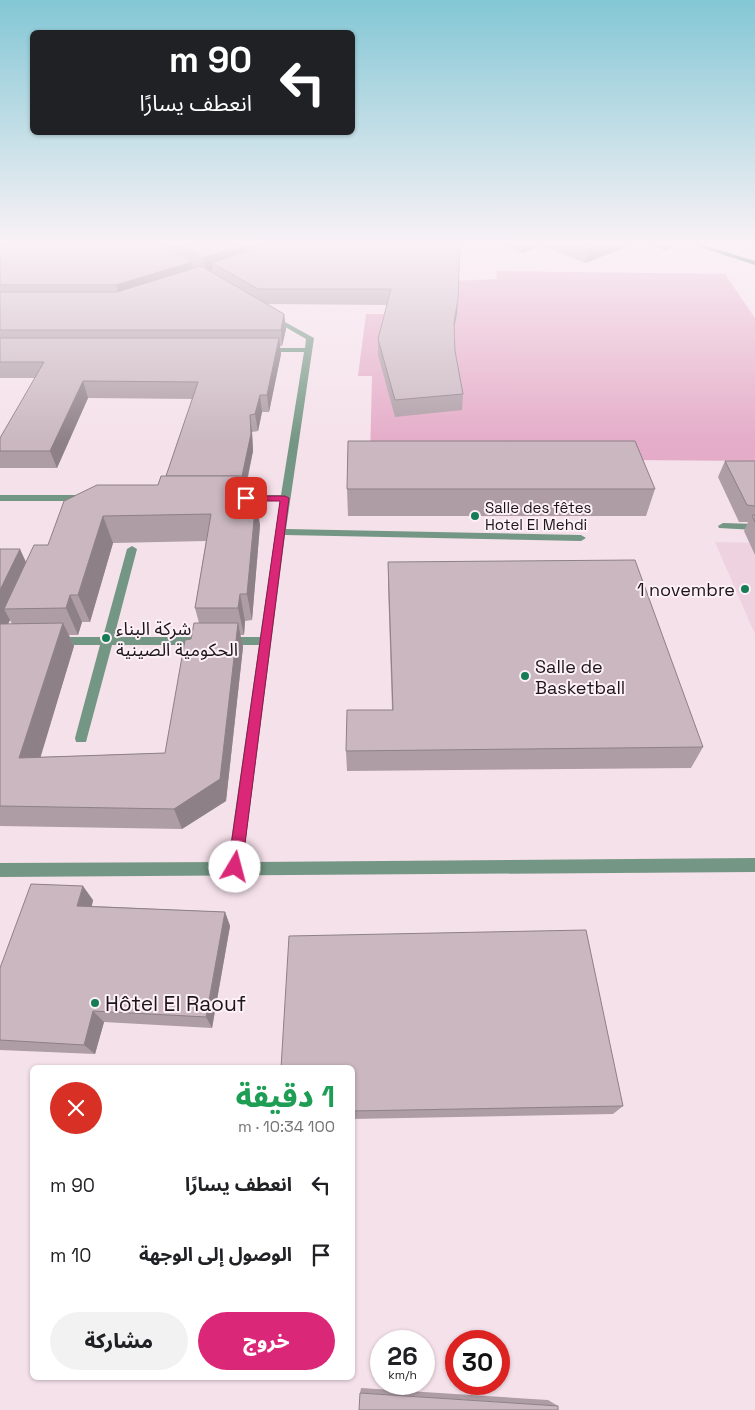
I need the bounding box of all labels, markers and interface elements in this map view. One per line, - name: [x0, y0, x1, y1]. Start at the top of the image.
- text: 90 m: [169, 38, 252, 82]
- icon: left: [270, 50, 335, 115]
- text: انعطف يسارًا: [140, 89, 252, 117]
- pin: [225, 477, 267, 519]
- icon: arrive: [232, 484, 260, 512]
- place label: Salle des fêtes Hotel El Mehdi: [485, 498, 592, 534]
- marker: Salle des fêtes Hotel El Mehdi: [469, 510, 481, 522]
- place label: 1 novembre: [637, 578, 735, 601]
- marker: 1 novembre: [739, 583, 751, 595]
- place label: شركة البناء الحكومية الصينية: [116, 617, 238, 661]
- marker: شركة البناء الحكومية الصينية: [100, 632, 112, 644]
- place label: Salle de Basketball: [535, 655, 625, 699]
- marker: Salle de Basketball: [519, 670, 531, 682]
- position arrow: [208, 840, 260, 892]
- place label: Hôtel El Raouf: [105, 990, 246, 1017]
- marker: Hôtel El Raouf: [89, 997, 101, 1009]
- text: 1 دقيقة: [235, 1077, 335, 1116]
- button: close: [50, 1082, 102, 1134]
- text: 100 m · 10:34: [238, 1116, 335, 1137]
- icon: left: [307, 1171, 335, 1199]
- text: انعطف يسارًا: [185, 1172, 292, 1197]
- text: 90 m: [50, 1173, 95, 1198]
- icon: arrive: [307, 1241, 335, 1269]
- text: الوصول إلى الوجهة: [139, 1242, 292, 1267]
- text: 10 m: [50, 1243, 91, 1268]
- button: مشاركة: [50, 1312, 188, 1370]
- button: خروج: [198, 1312, 335, 1370]
- speed limit sign: 30: [445, 1330, 510, 1395]
- text: 26: [387, 1340, 418, 1372]
- text: km/h: [388, 1367, 417, 1383]

